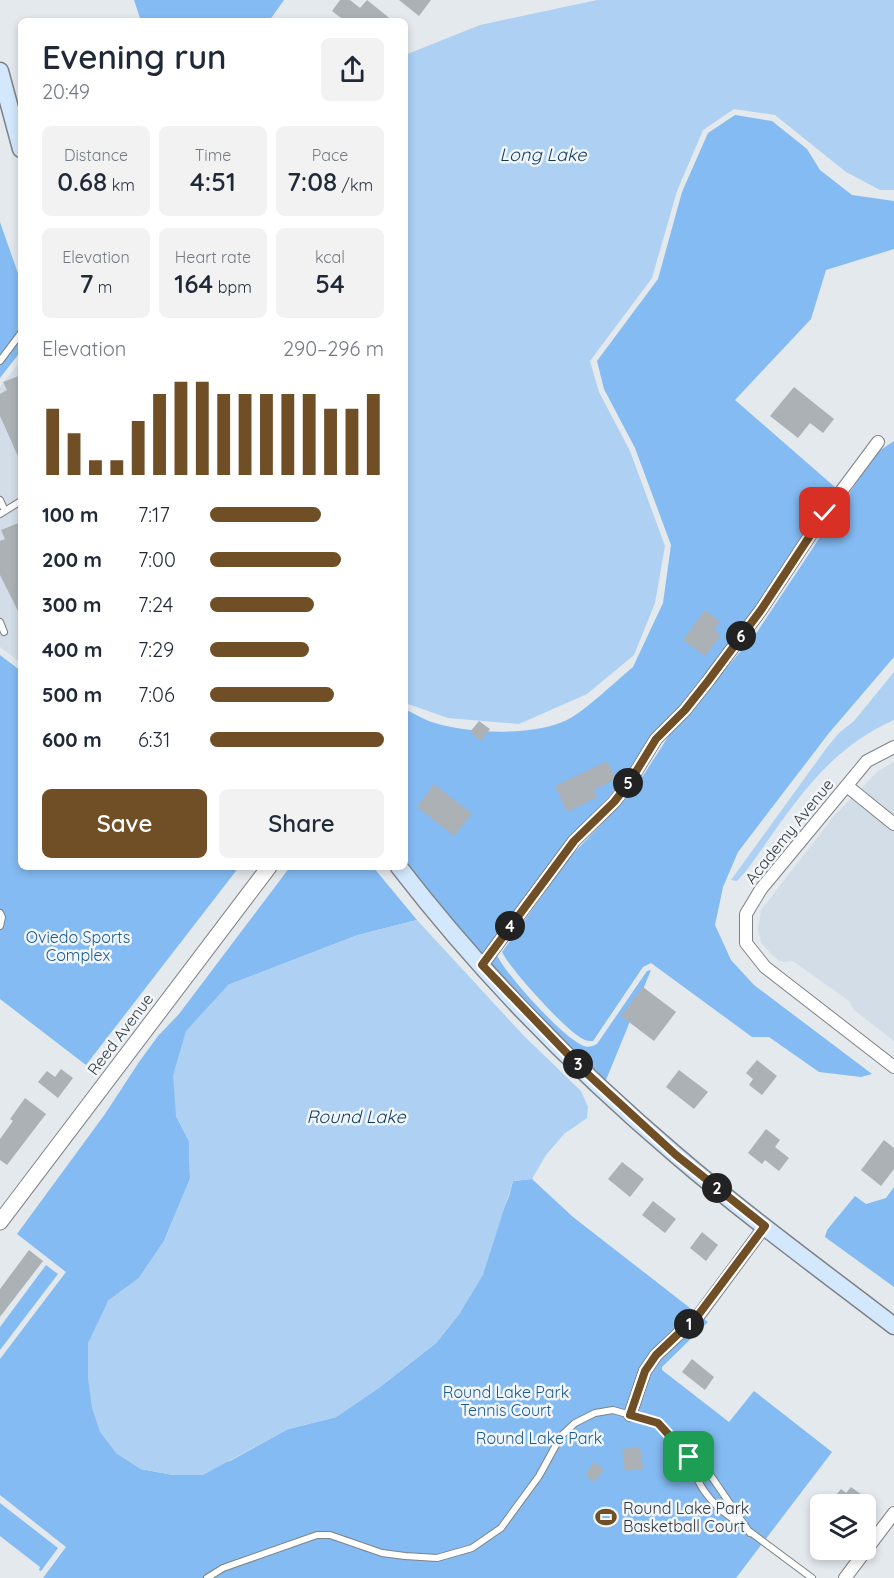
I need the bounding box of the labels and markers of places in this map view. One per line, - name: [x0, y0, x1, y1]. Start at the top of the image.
- pin: [799, 487, 850, 538]
- pin: 6: [726, 621, 756, 651]
- pin: 5: [613, 768, 643, 798]
- pin: 4: [495, 911, 525, 941]
- pin: 3: [563, 1049, 593, 1079]
- pin: 2: [702, 1173, 732, 1203]
- pin: 1: [674, 1309, 704, 1339]
- pin: [663, 1431, 714, 1482]
- place label: Round Lake Park Basketball Court: [623, 1498, 749, 1536]
- sports icon: Round Lake Park Basketball Court: [594, 1505, 618, 1529]

